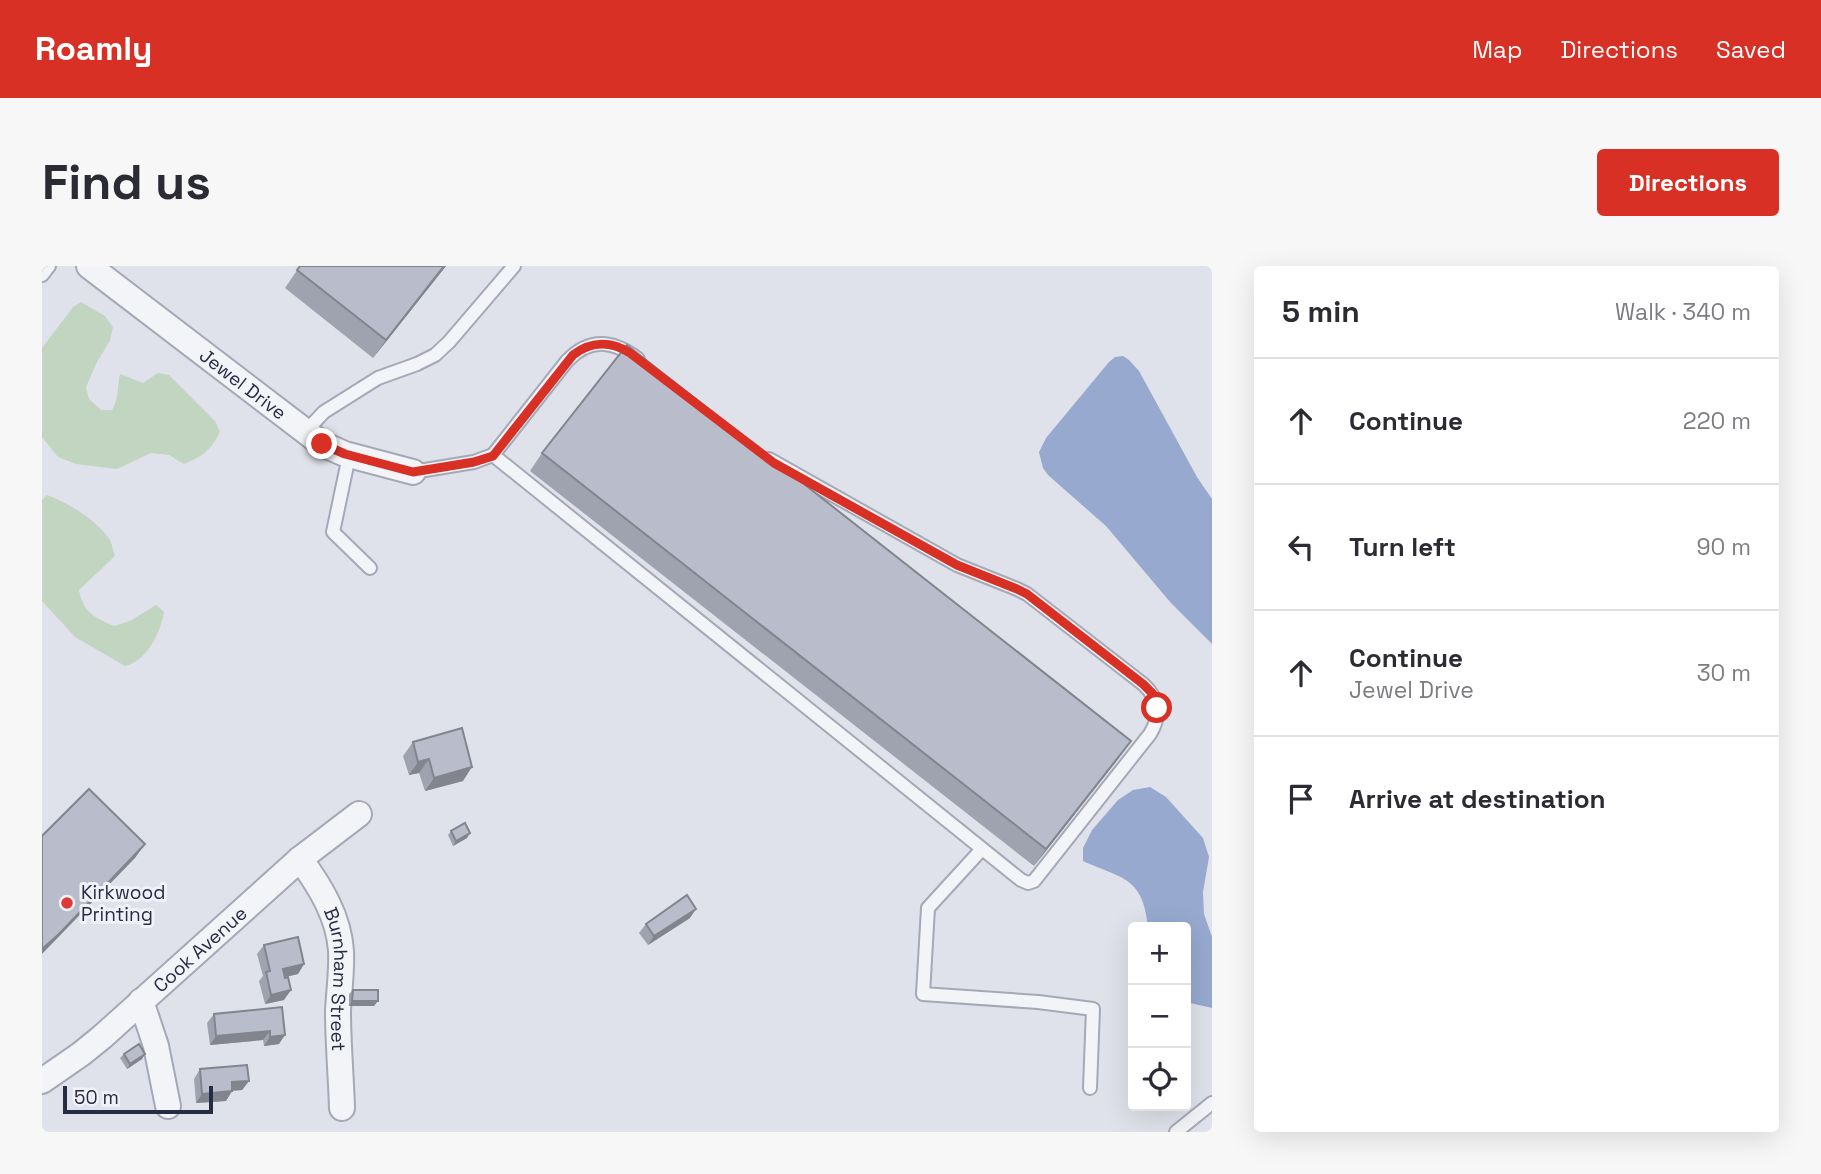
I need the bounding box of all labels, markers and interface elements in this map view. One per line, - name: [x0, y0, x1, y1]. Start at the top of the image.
- text: Roamly: [35, 28, 152, 70]
- text: Map: [1472, 34, 1522, 65]
- text: Directions: [1560, 34, 1678, 65]
- text: Saved: [1716, 34, 1786, 65]
- button: Directions: [1597, 149, 1779, 216]
- text: Find us: [42, 151, 211, 213]
- text: 5 min: [1282, 292, 1360, 331]
- text: Walk · 340 m: [1615, 297, 1751, 327]
- street label: Jewel Drive: [194, 343, 291, 425]
- icon: ahead: [1282, 402, 1320, 440]
- text: Continue: [1349, 404, 1463, 438]
- text: 220 m: [1683, 406, 1751, 436]
- route end: [306, 428, 337, 459]
- icon: left: [1282, 528, 1320, 566]
- text: Turn left: [1349, 530, 1456, 564]
- text: 90 m: [1696, 532, 1751, 562]
- text: Continue: [1349, 641, 1463, 675]
- icon: ahead: [1282, 654, 1320, 692]
- text: 30 m: [1697, 658, 1751, 688]
- text: Jewel Drive: [1349, 675, 1474, 705]
- route start: [1141, 692, 1172, 723]
- icon: arrive: [1282, 780, 1320, 818]
- text: Arrive at destination: [1349, 782, 1606, 816]
- place label: Kirkwood Printing: [81, 880, 165, 927]
- marker: Kirkwood Printing: [59, 895, 75, 911]
- street label: Cook Avenue: [148, 901, 252, 998]
- street label: Burnham Street: [318, 904, 353, 1052]
- map controls: [1128, 922, 1191, 1111]
- button: +: [1128, 922, 1191, 985]
- button: −: [1128, 985, 1191, 1048]
- button: locate: [1128, 1048, 1191, 1111]
- scale bar: [63, 1083, 214, 1115]
- text: 50 m: [74, 1085, 119, 1110]

